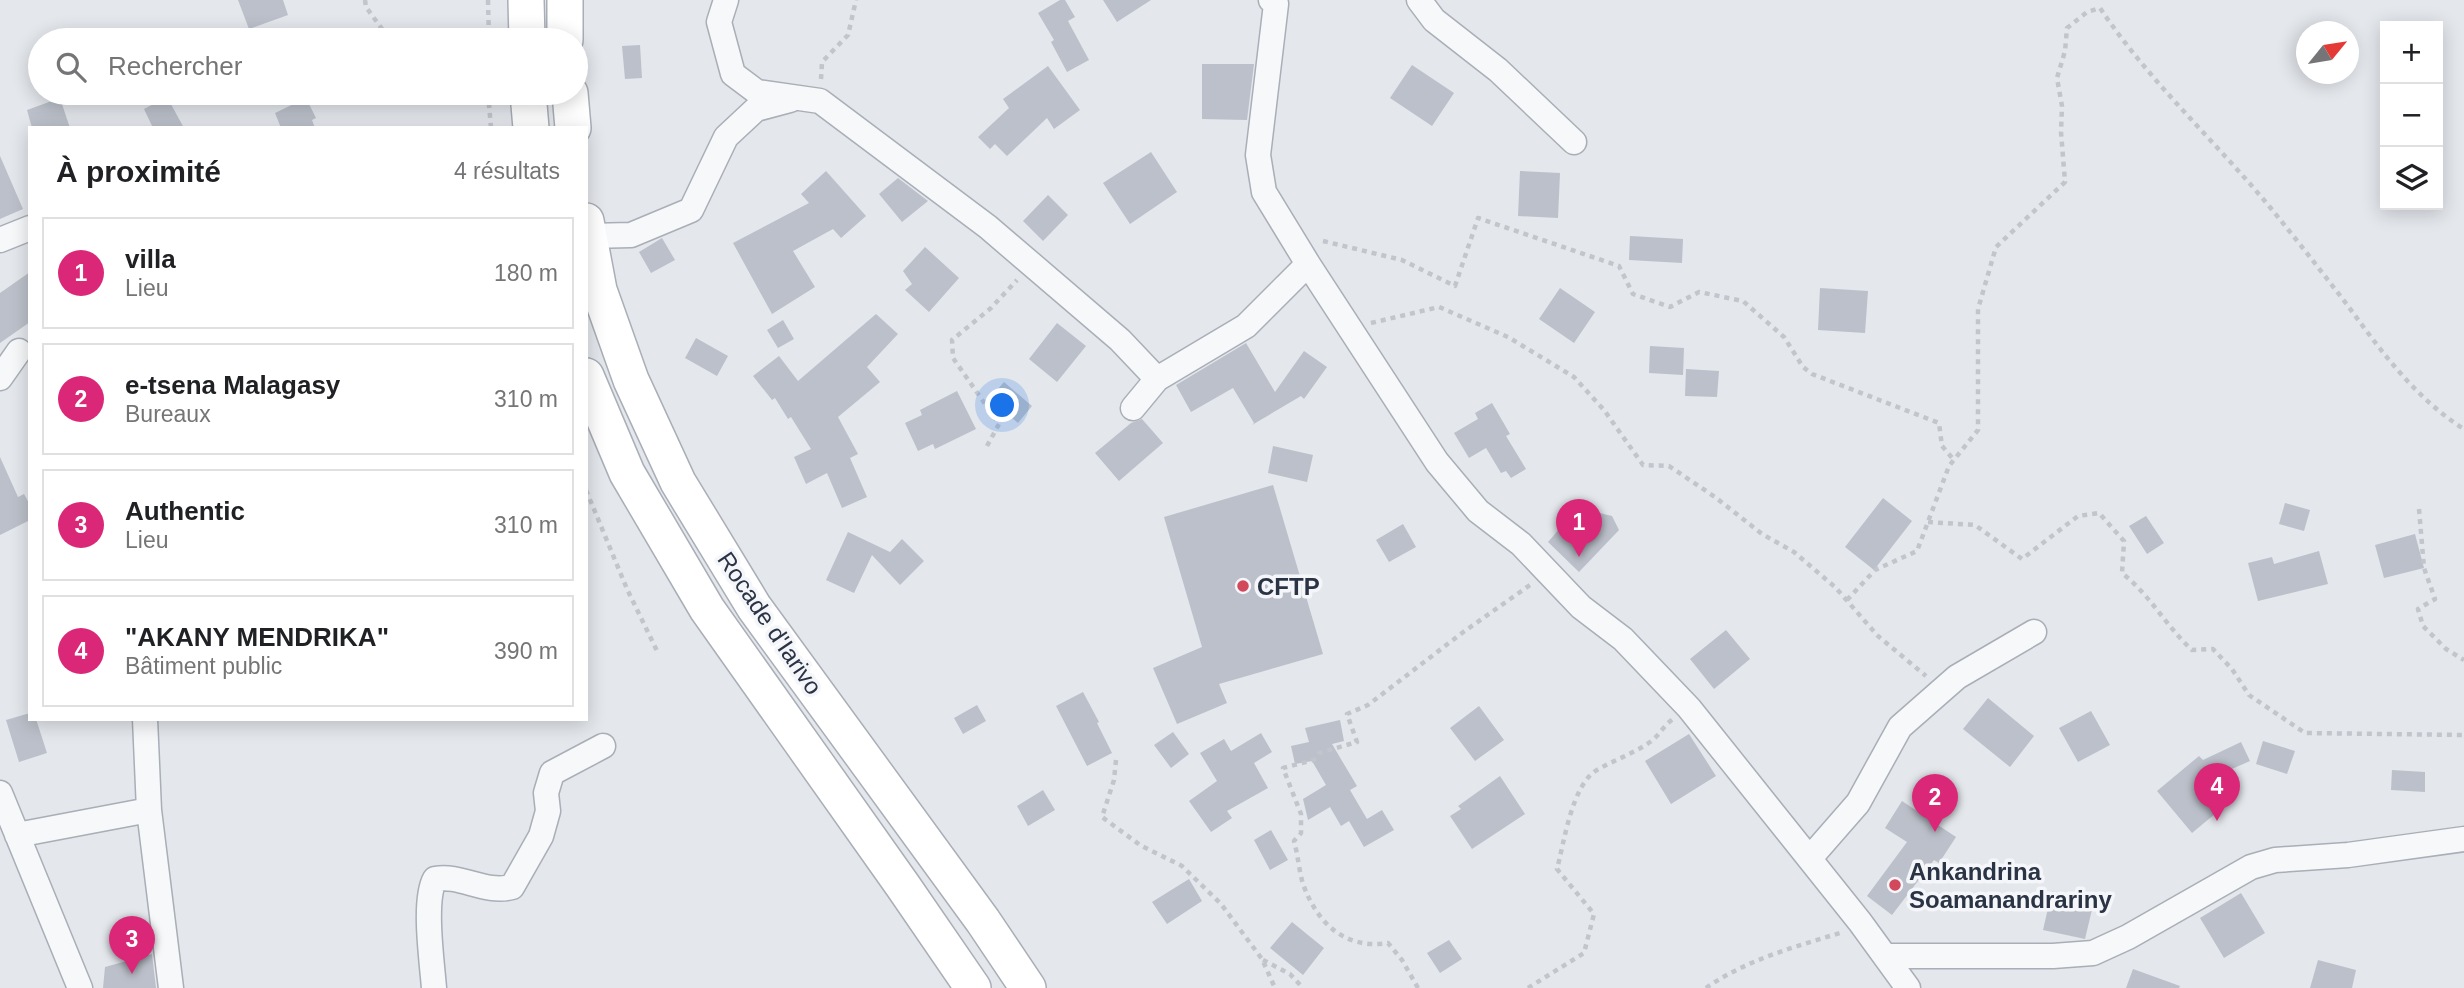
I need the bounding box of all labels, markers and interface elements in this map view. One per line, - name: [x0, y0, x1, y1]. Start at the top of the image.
- north arrow: [2296, 21, 2359, 84]
- map controls: [2380, 21, 2443, 210]
- button: +: [2380, 21, 2443, 84]
- search box: [28, 28, 588, 105]
- icon: search: [52, 48, 90, 86]
- text: Rechercher: [108, 51, 242, 81]
- button: −: [2380, 84, 2443, 147]
- button: layers: [2380, 147, 2443, 210]
- text: À proximité: [56, 155, 221, 188]
- text: 4 résultats: [454, 158, 560, 184]
- text: villa: [125, 244, 176, 274]
- text: 1: [75, 260, 87, 286]
- text: 180 m: [494, 260, 558, 286]
- text: Lieu: [125, 275, 168, 301]
- text: e-tsena Malagasy: [125, 370, 340, 400]
- text: 2: [75, 386, 87, 412]
- text: 310 m: [494, 386, 558, 412]
- your location: [985, 388, 1019, 422]
- text: Bureaux: [125, 401, 211, 427]
- text: Authentic: [125, 496, 245, 526]
- pin: 1: [1556, 499, 1602, 557]
- text: 3: [75, 512, 87, 538]
- text: 310 m: [494, 512, 558, 538]
- text: Lieu: [125, 527, 168, 553]
- street label: Rocade d'Iarivo: [712, 547, 828, 699]
- place label: CFTP: [1257, 573, 1320, 600]
- marker: CFTP: [1235, 578, 1251, 594]
- text: "AKANY MENDRIKA": [125, 622, 389, 652]
- text: 4: [75, 638, 87, 664]
- text: 390 m: [494, 638, 558, 664]
- text: Bâtiment public: [125, 653, 282, 679]
- pin: 4: [2194, 763, 2240, 821]
- pin: 2: [1912, 774, 1958, 832]
- place label: Ankandrina Soamanandrariny: [1909, 858, 2112, 913]
- marker: Ankandrina Soamanandrariny: [1887, 877, 1903, 893]
- pin: 3: [109, 916, 155, 974]

